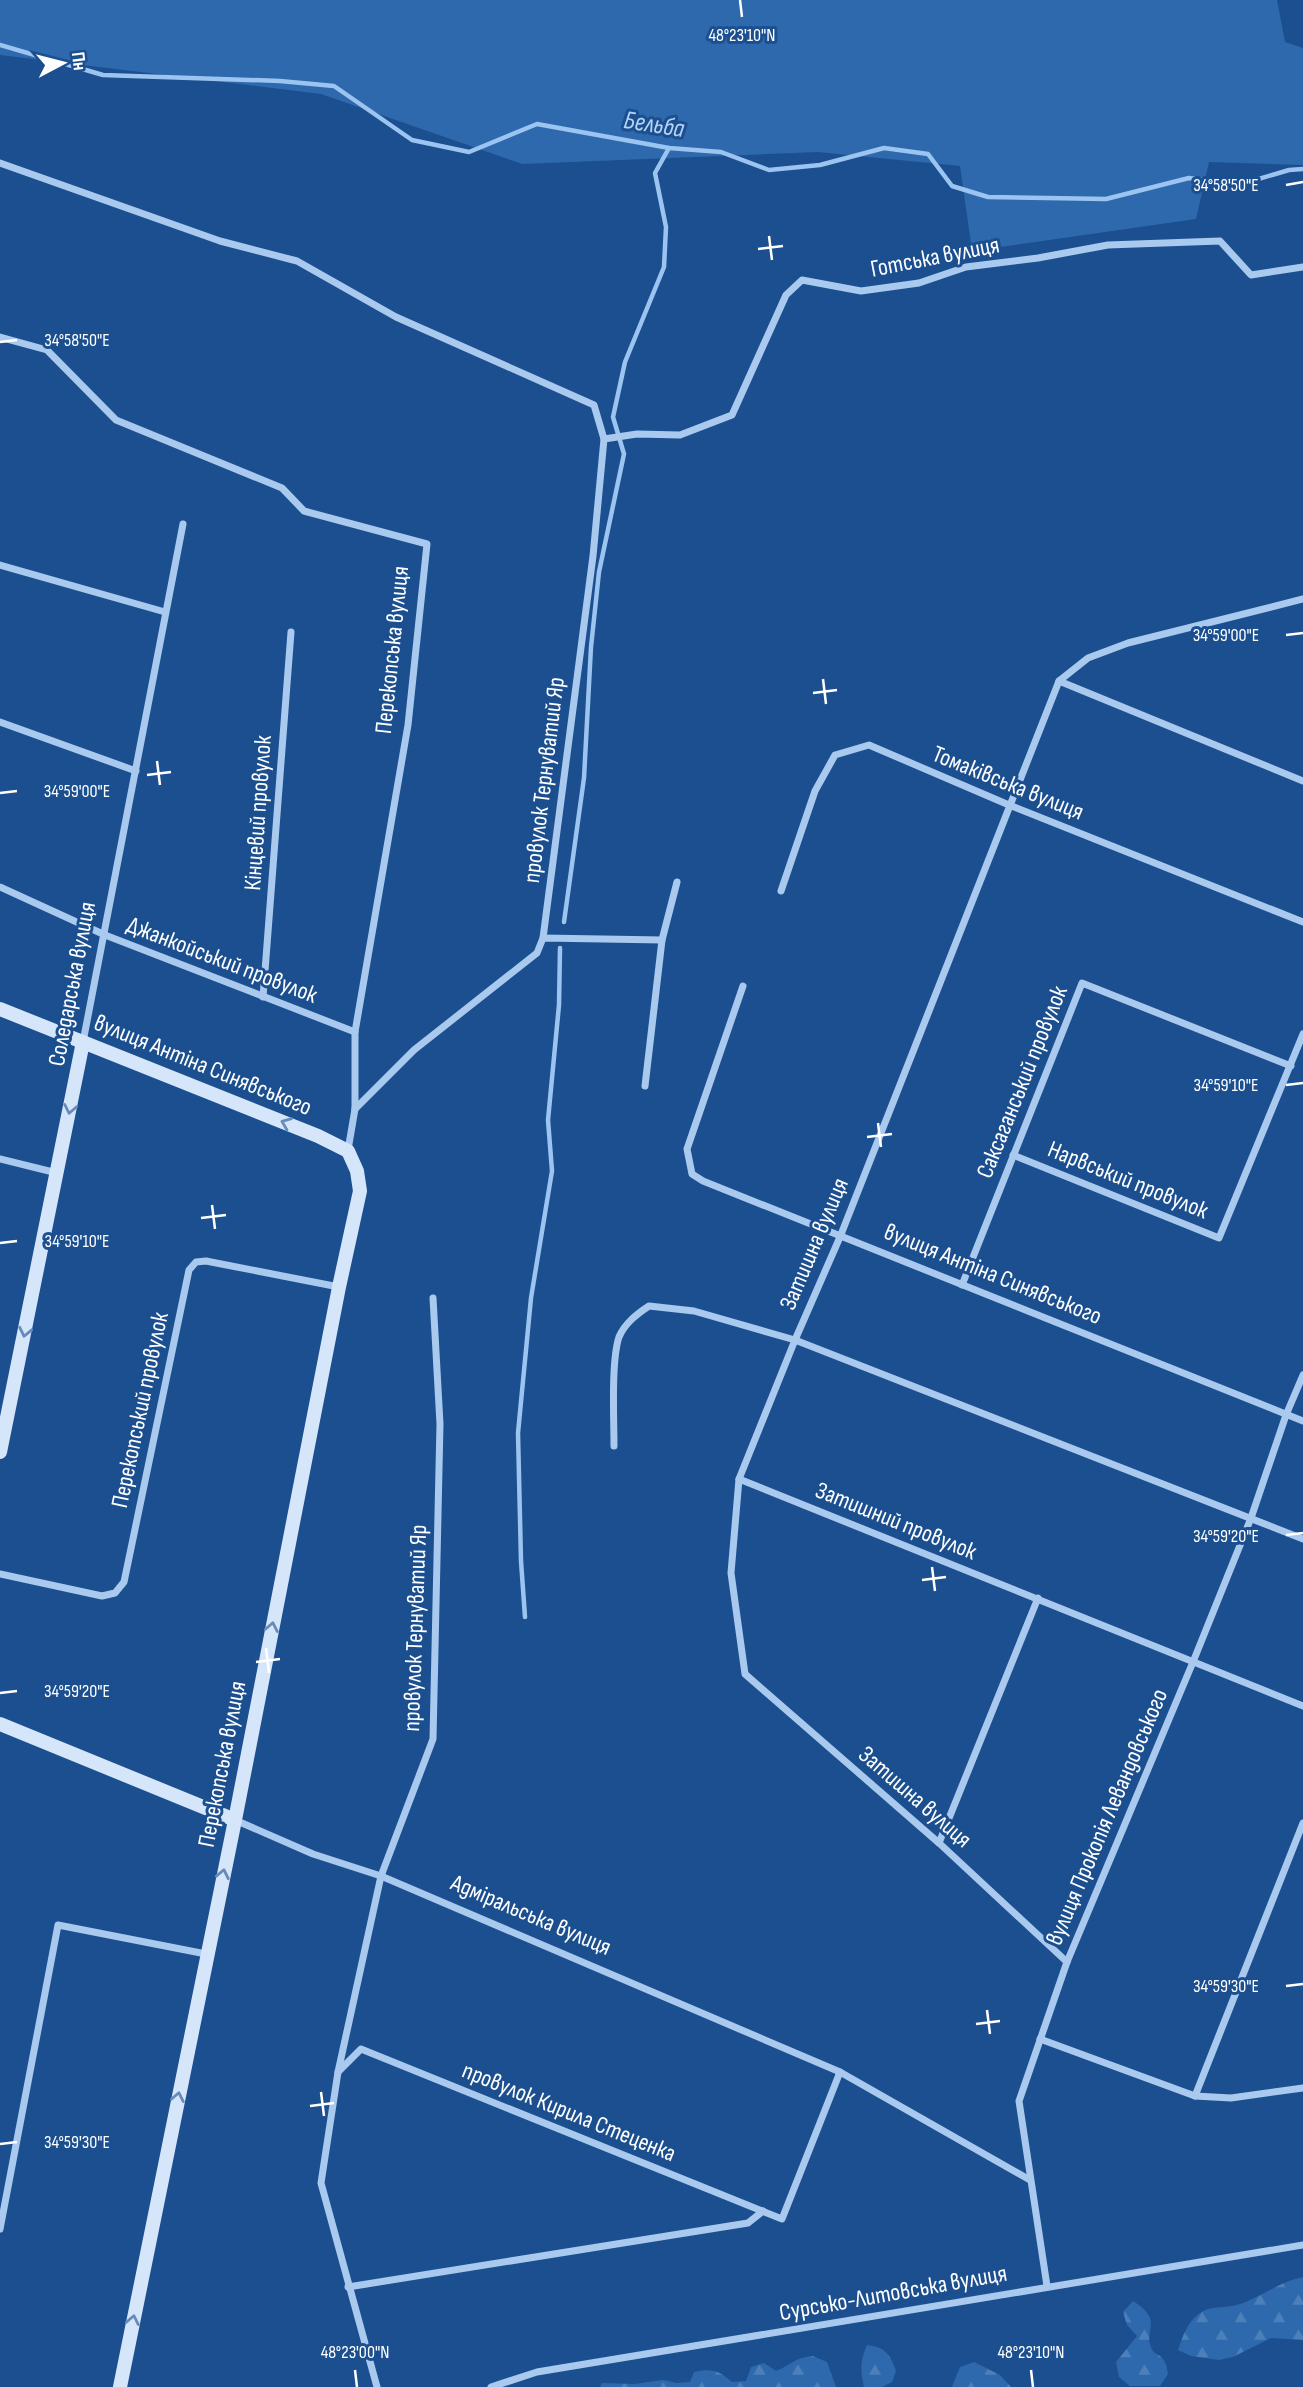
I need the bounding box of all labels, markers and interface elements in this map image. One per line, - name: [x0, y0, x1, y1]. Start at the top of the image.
- text: 48°23'10"N: [708, 25, 776, 46]
- north arrow: [28, 28, 98, 98]
- text: Пн: [66, 51, 91, 72]
- water label: Бельба: [621, 105, 687, 145]
- text: 34°58'50"E: [1193, 175, 1259, 196]
- street label: Готська вулиця: [868, 230, 1002, 284]
- text: 34°58'50"E: [44, 330, 110, 351]
- street label: Перекопська вулиця: [369, 565, 415, 735]
- text: 34°59'00"E: [1193, 625, 1259, 646]
- street label: провулок Тернуватий Яр: [517, 675, 571, 885]
- street label: Кінцевий провулок: [238, 734, 278, 892]
- street label: Томаківська вулиця: [928, 739, 1088, 827]
- text: 34°59'00"E: [44, 781, 110, 802]
- street label: Соледарська вулиця: [42, 899, 102, 1069]
- street label: Джанкойський провулок: [123, 910, 322, 1010]
- street label: Саксаганський провулок: [970, 981, 1074, 1182]
- street label: вулиця Антіна Синявського: [90, 1008, 316, 1122]
- text: 34°59'10"E: [1194, 1075, 1258, 1096]
- one-way arrow: [63, 1103, 78, 1115]
- one-way arrow: [281, 1117, 294, 1131]
- street label: Нарвський провулок: [1044, 1135, 1213, 1226]
- street label: Затишна вулиця: [773, 1174, 855, 1314]
- street label: вулиця Антіна Синявського: [880, 1217, 1106, 1331]
- text: 34°59'10"E: [45, 1231, 109, 1252]
- street label: Перекопський провулок: [105, 1309, 175, 1510]
- one-way arrow: [18, 1326, 33, 1338]
- street label: Затишний провулок: [811, 1476, 982, 1567]
- street label: провулок Тернуватий Яр: [397, 1524, 433, 1732]
- text: 34°59'20"E: [1193, 1526, 1259, 1547]
- one-way arrow: [264, 1621, 279, 1633]
- street label: Перекопська вулиця: [192, 1678, 252, 1850]
- text: 34°59'20"E: [44, 1681, 110, 1702]
- street label: вулиця Прокопія Левандовського: [1040, 1684, 1174, 1950]
- street label: Затишна вулиця: [852, 1740, 978, 1854]
- one-way arrow: [215, 1868, 230, 1880]
- street label: Адміральська вулиця: [445, 1868, 616, 1962]
- text: 34°59'30"E: [1193, 1976, 1259, 1997]
- street label: провулок Кирила Стеценка: [458, 2056, 680, 2168]
- one-way arrow: [169, 2091, 184, 2103]
- text: 34°59'30"E: [44, 2132, 110, 2153]
- street label: Сурсько-Литовська вулиця: [777, 2259, 1009, 2327]
- one-way arrow: [125, 2314, 140, 2326]
- text: 48°23'00"N: [321, 2342, 389, 2363]
- text: 48°23'10"N: [997, 2342, 1065, 2363]

